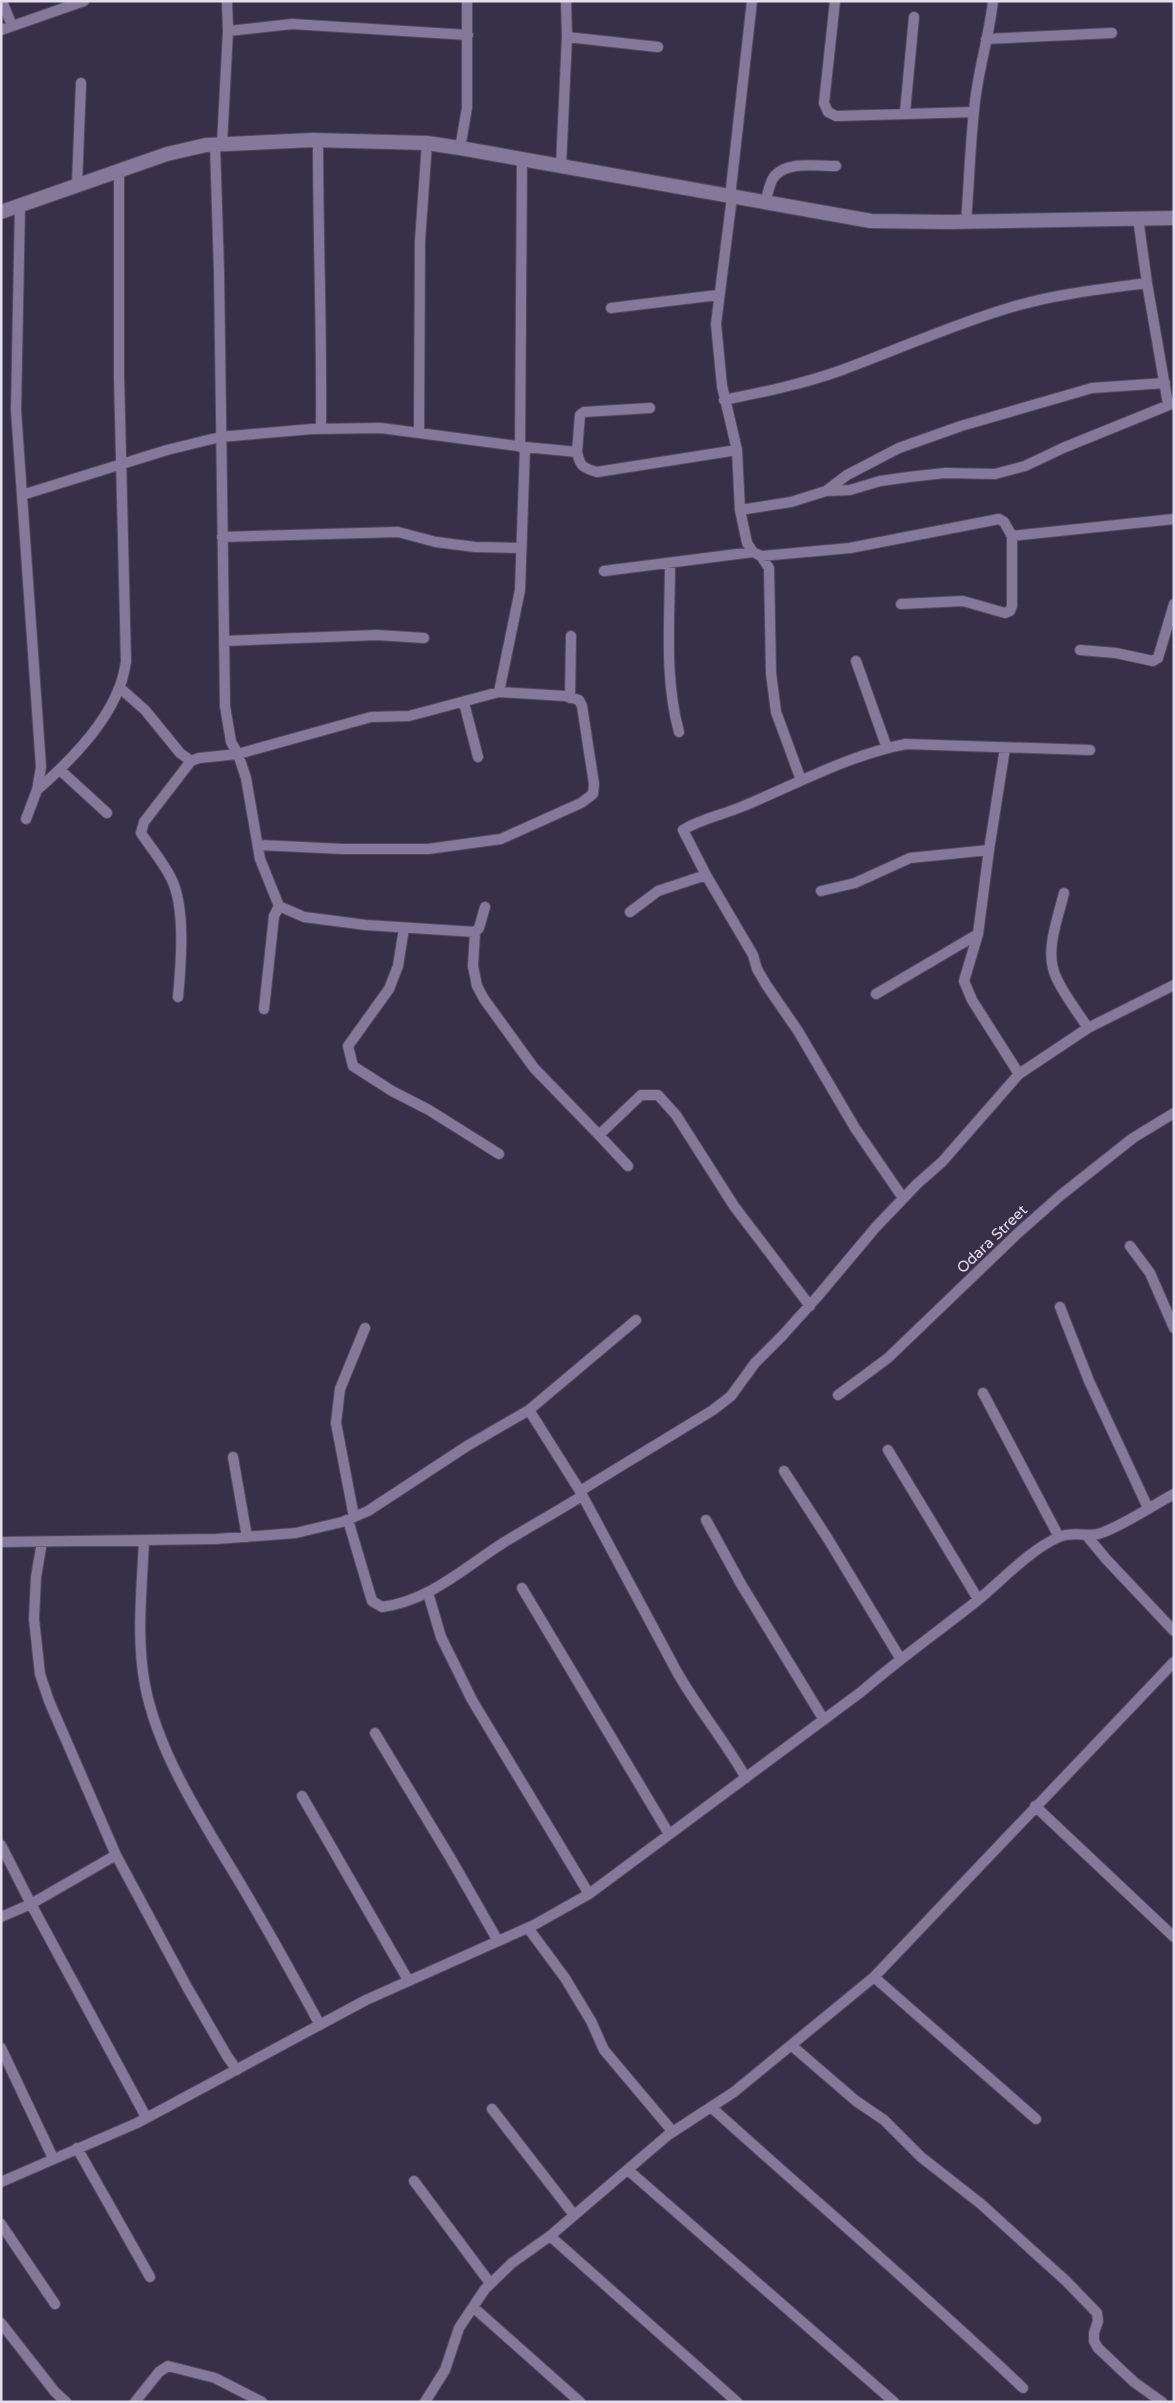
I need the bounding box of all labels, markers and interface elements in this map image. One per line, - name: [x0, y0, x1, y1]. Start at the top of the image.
- street label: Odara Street: [953, 1201, 1031, 1277]

